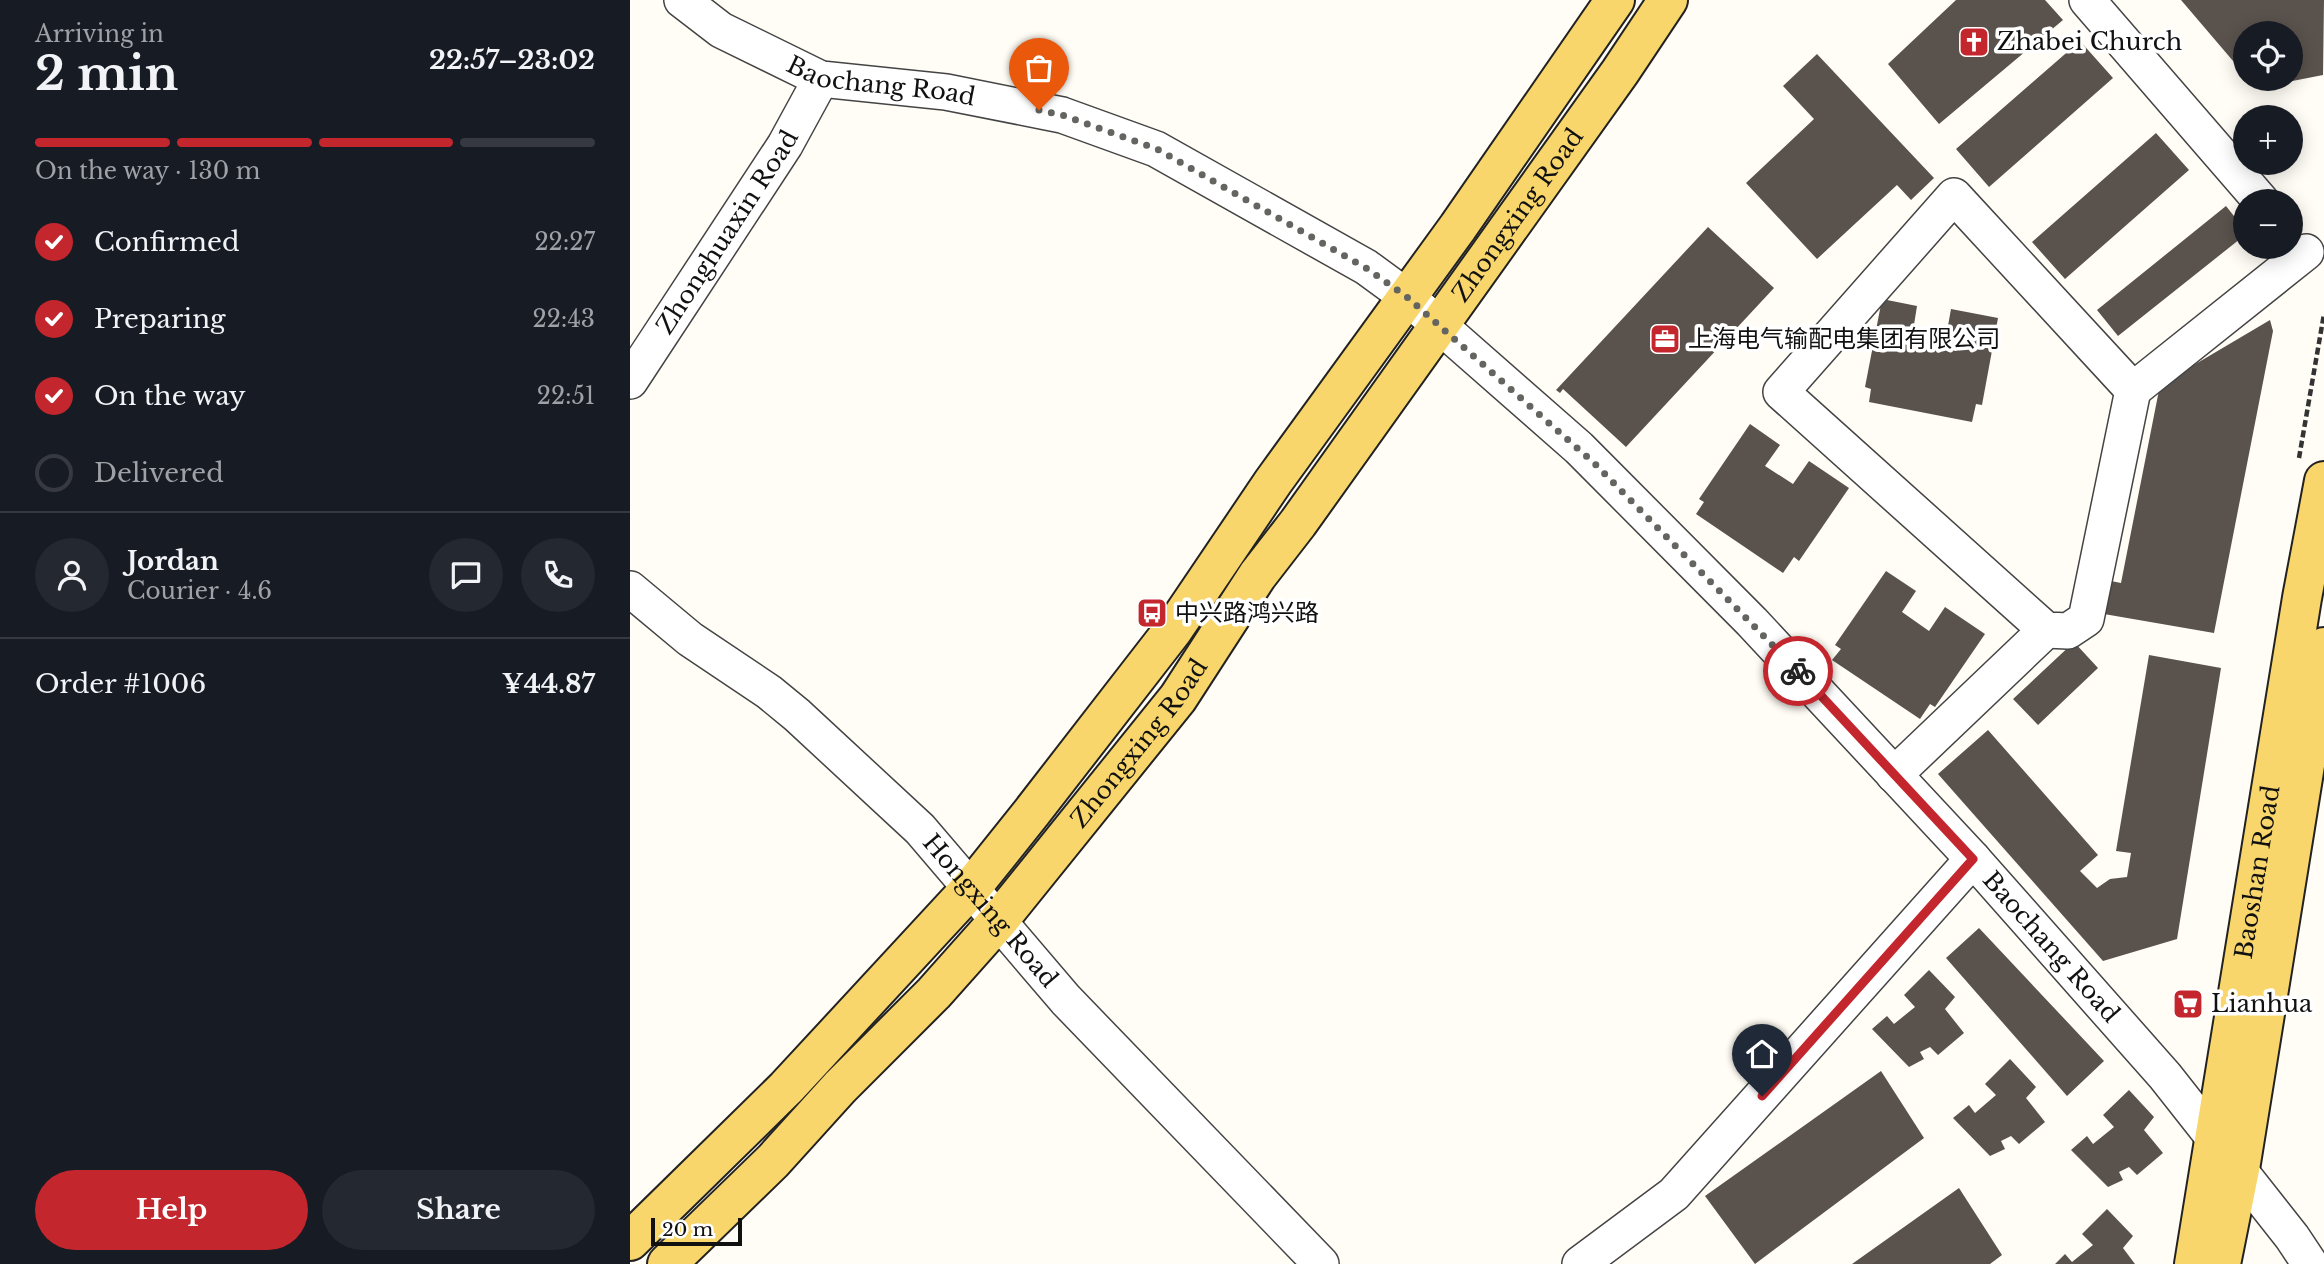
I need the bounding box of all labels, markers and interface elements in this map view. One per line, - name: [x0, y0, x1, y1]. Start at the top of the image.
- text: Arriving in: [35, 20, 164, 48]
- map controls: [2233, 21, 2303, 259]
- button: locate: [2233, 21, 2303, 91]
- church icon: Zhabei Church: [1957, 25, 1991, 59]
- place label: Zhabei Church: [1997, 27, 2182, 56]
- pin: [1009, 38, 1069, 110]
- text: 22:57–23:02: [429, 44, 595, 76]
- text: 2 min: [35, 45, 178, 102]
- icon: bag: [1020, 49, 1058, 87]
- street label: Baochang Road: [782, 50, 978, 111]
- button: +: [2233, 105, 2303, 175]
- street label: Zhongxing Road: [1446, 123, 1589, 307]
- street label: Zhonghuaxin Road: [650, 125, 804, 339]
- text: On the way · 130 m: [35, 157, 260, 185]
- button: −: [2233, 189, 2303, 259]
- icon: check: [35, 223, 73, 261]
- text: Confirmed: [94, 226, 239, 258]
- text: 22:27: [534, 228, 595, 256]
- icon: check: [35, 300, 73, 338]
- text: Preparing: [94, 303, 226, 335]
- text: 22:43: [532, 305, 595, 333]
- office icon: 上海电气输配电集团有限公司: [1648, 322, 1682, 356]
- place label: 上海电气输配电集团有限公司: [1688, 324, 2000, 353]
- icon: check: [35, 377, 73, 415]
- text: On the way: [94, 380, 246, 412]
- text: 22:51: [537, 382, 595, 410]
- text: Delivered: [94, 457, 224, 489]
- button: person: [35, 538, 109, 612]
- button: chat: [429, 538, 503, 612]
- button: phone: [521, 538, 595, 612]
- text: Jordan: [127, 545, 219, 577]
- text: Courier · 4.6: [127, 577, 272, 605]
- bus stop icon: 中兴路鸿兴路: [1135, 596, 1169, 630]
- place label: 中兴路鸿兴路: [1175, 598, 1319, 627]
- courier: [1763, 636, 1833, 706]
- icon: bike: [1779, 652, 1817, 690]
- street label: Zhongxing Road: [1064, 653, 1213, 833]
- text: Order #1006: [35, 668, 206, 700]
- text: ¥44.87: [502, 668, 595, 700]
- street label: Baoshan Road: [2229, 783, 2285, 961]
- street label: Hongxing Road: [917, 828, 1064, 993]
- street label: Baochang Road: [1977, 865, 2126, 1028]
- supermarket icon: Lianhua: [2171, 987, 2205, 1021]
- place label: Lianhua: [2211, 989, 2313, 1018]
- pin: [1732, 1024, 1792, 1096]
- icon: home: [1743, 1035, 1781, 1073]
- button: Help: [35, 1170, 308, 1250]
- button: Share: [322, 1170, 595, 1250]
- scale bar: [651, 1215, 742, 1247]
- text: 20 m: [662, 1218, 713, 1241]

